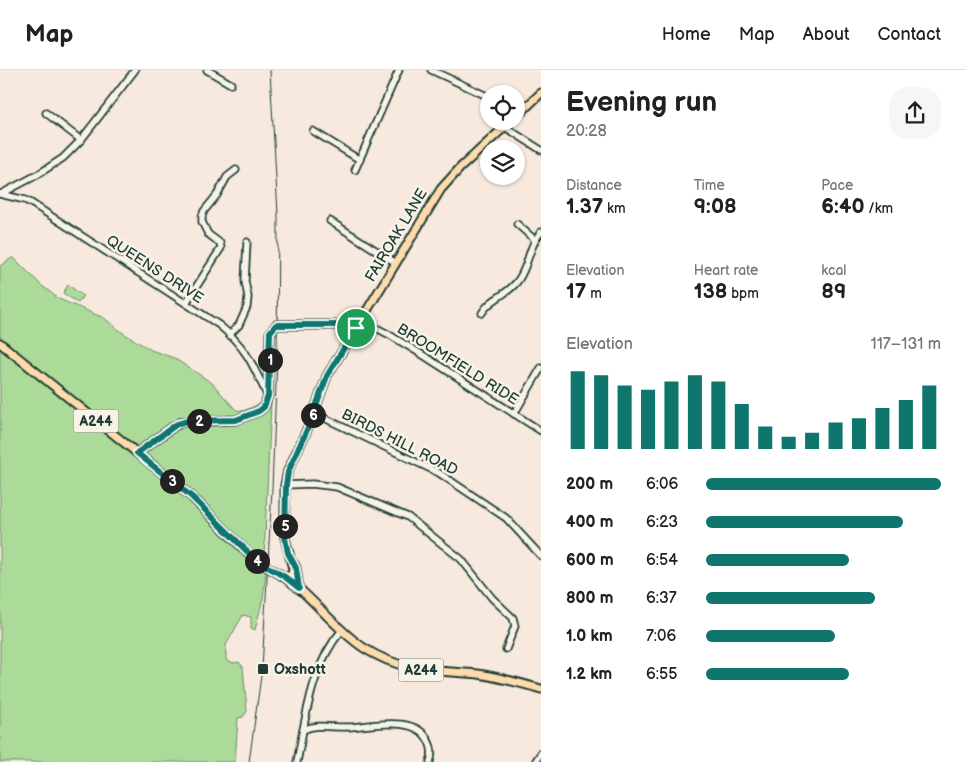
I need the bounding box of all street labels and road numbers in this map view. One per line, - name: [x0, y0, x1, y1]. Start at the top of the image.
- street label: FAIROAK LANE: [361, 185, 432, 285]
- street label: QUEENS DRIVE: [102, 231, 207, 308]
- street label: BROOMFIELD RIDE: [393, 319, 522, 410]
- street label: BIRDS HILL ROAD: [338, 405, 461, 480]
- road number: A244: [74, 410, 118, 432]
- road number: A244: [398, 658, 444, 682]

